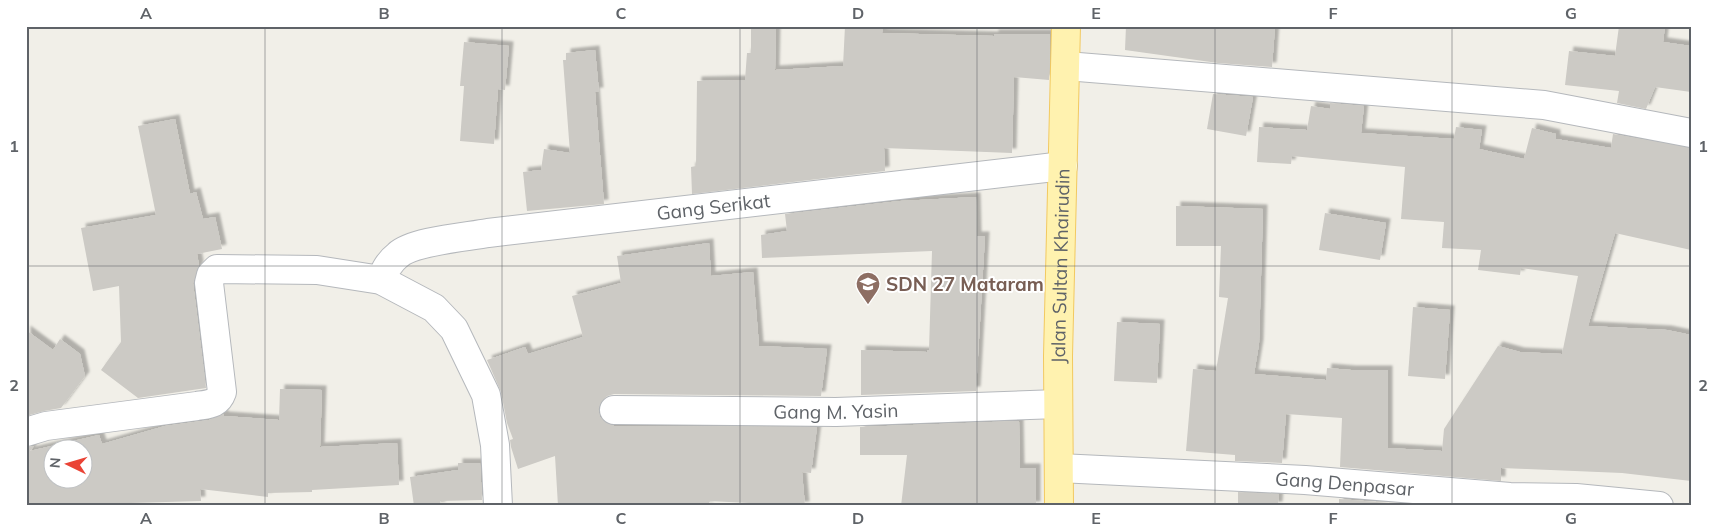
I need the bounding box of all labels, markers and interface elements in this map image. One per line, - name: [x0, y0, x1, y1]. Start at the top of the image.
- text: A: [140, 3, 152, 23]
- text: B: [378, 3, 390, 23]
- text: C: [616, 3, 627, 23]
- text: D: [852, 3, 864, 23]
- text: E: [1091, 3, 1101, 23]
- text: F: [1328, 3, 1338, 23]
- text: G: [1565, 3, 1577, 23]
- text: 1: [9, 136, 19, 156]
- text: 1: [1698, 136, 1708, 156]
- street label: Jalan Sultan Khairudin: [1046, 168, 1075, 364]
- street label: Gang Serikat: [655, 188, 772, 225]
- school or university icon: SDN 27 Mataram: [855, 271, 881, 305]
- place label: SDN 27 Mataram: [886, 272, 1044, 296]
- text: 2: [9, 375, 19, 395]
- text: 2: [1698, 375, 1708, 395]
- street label: Gang M. Yasin: [773, 398, 899, 424]
- north arrow: [42, 440, 92, 490]
- text: N: [46, 457, 64, 469]
- street label: Gang Denpasar: [1275, 467, 1415, 501]
- text: A: [140, 508, 152, 528]
- text: B: [378, 508, 390, 528]
- text: C: [616, 508, 627, 528]
- text: D: [852, 508, 864, 528]
- text: E: [1091, 508, 1101, 528]
- text: F: [1328, 508, 1338, 528]
- text: G: [1565, 508, 1577, 528]

